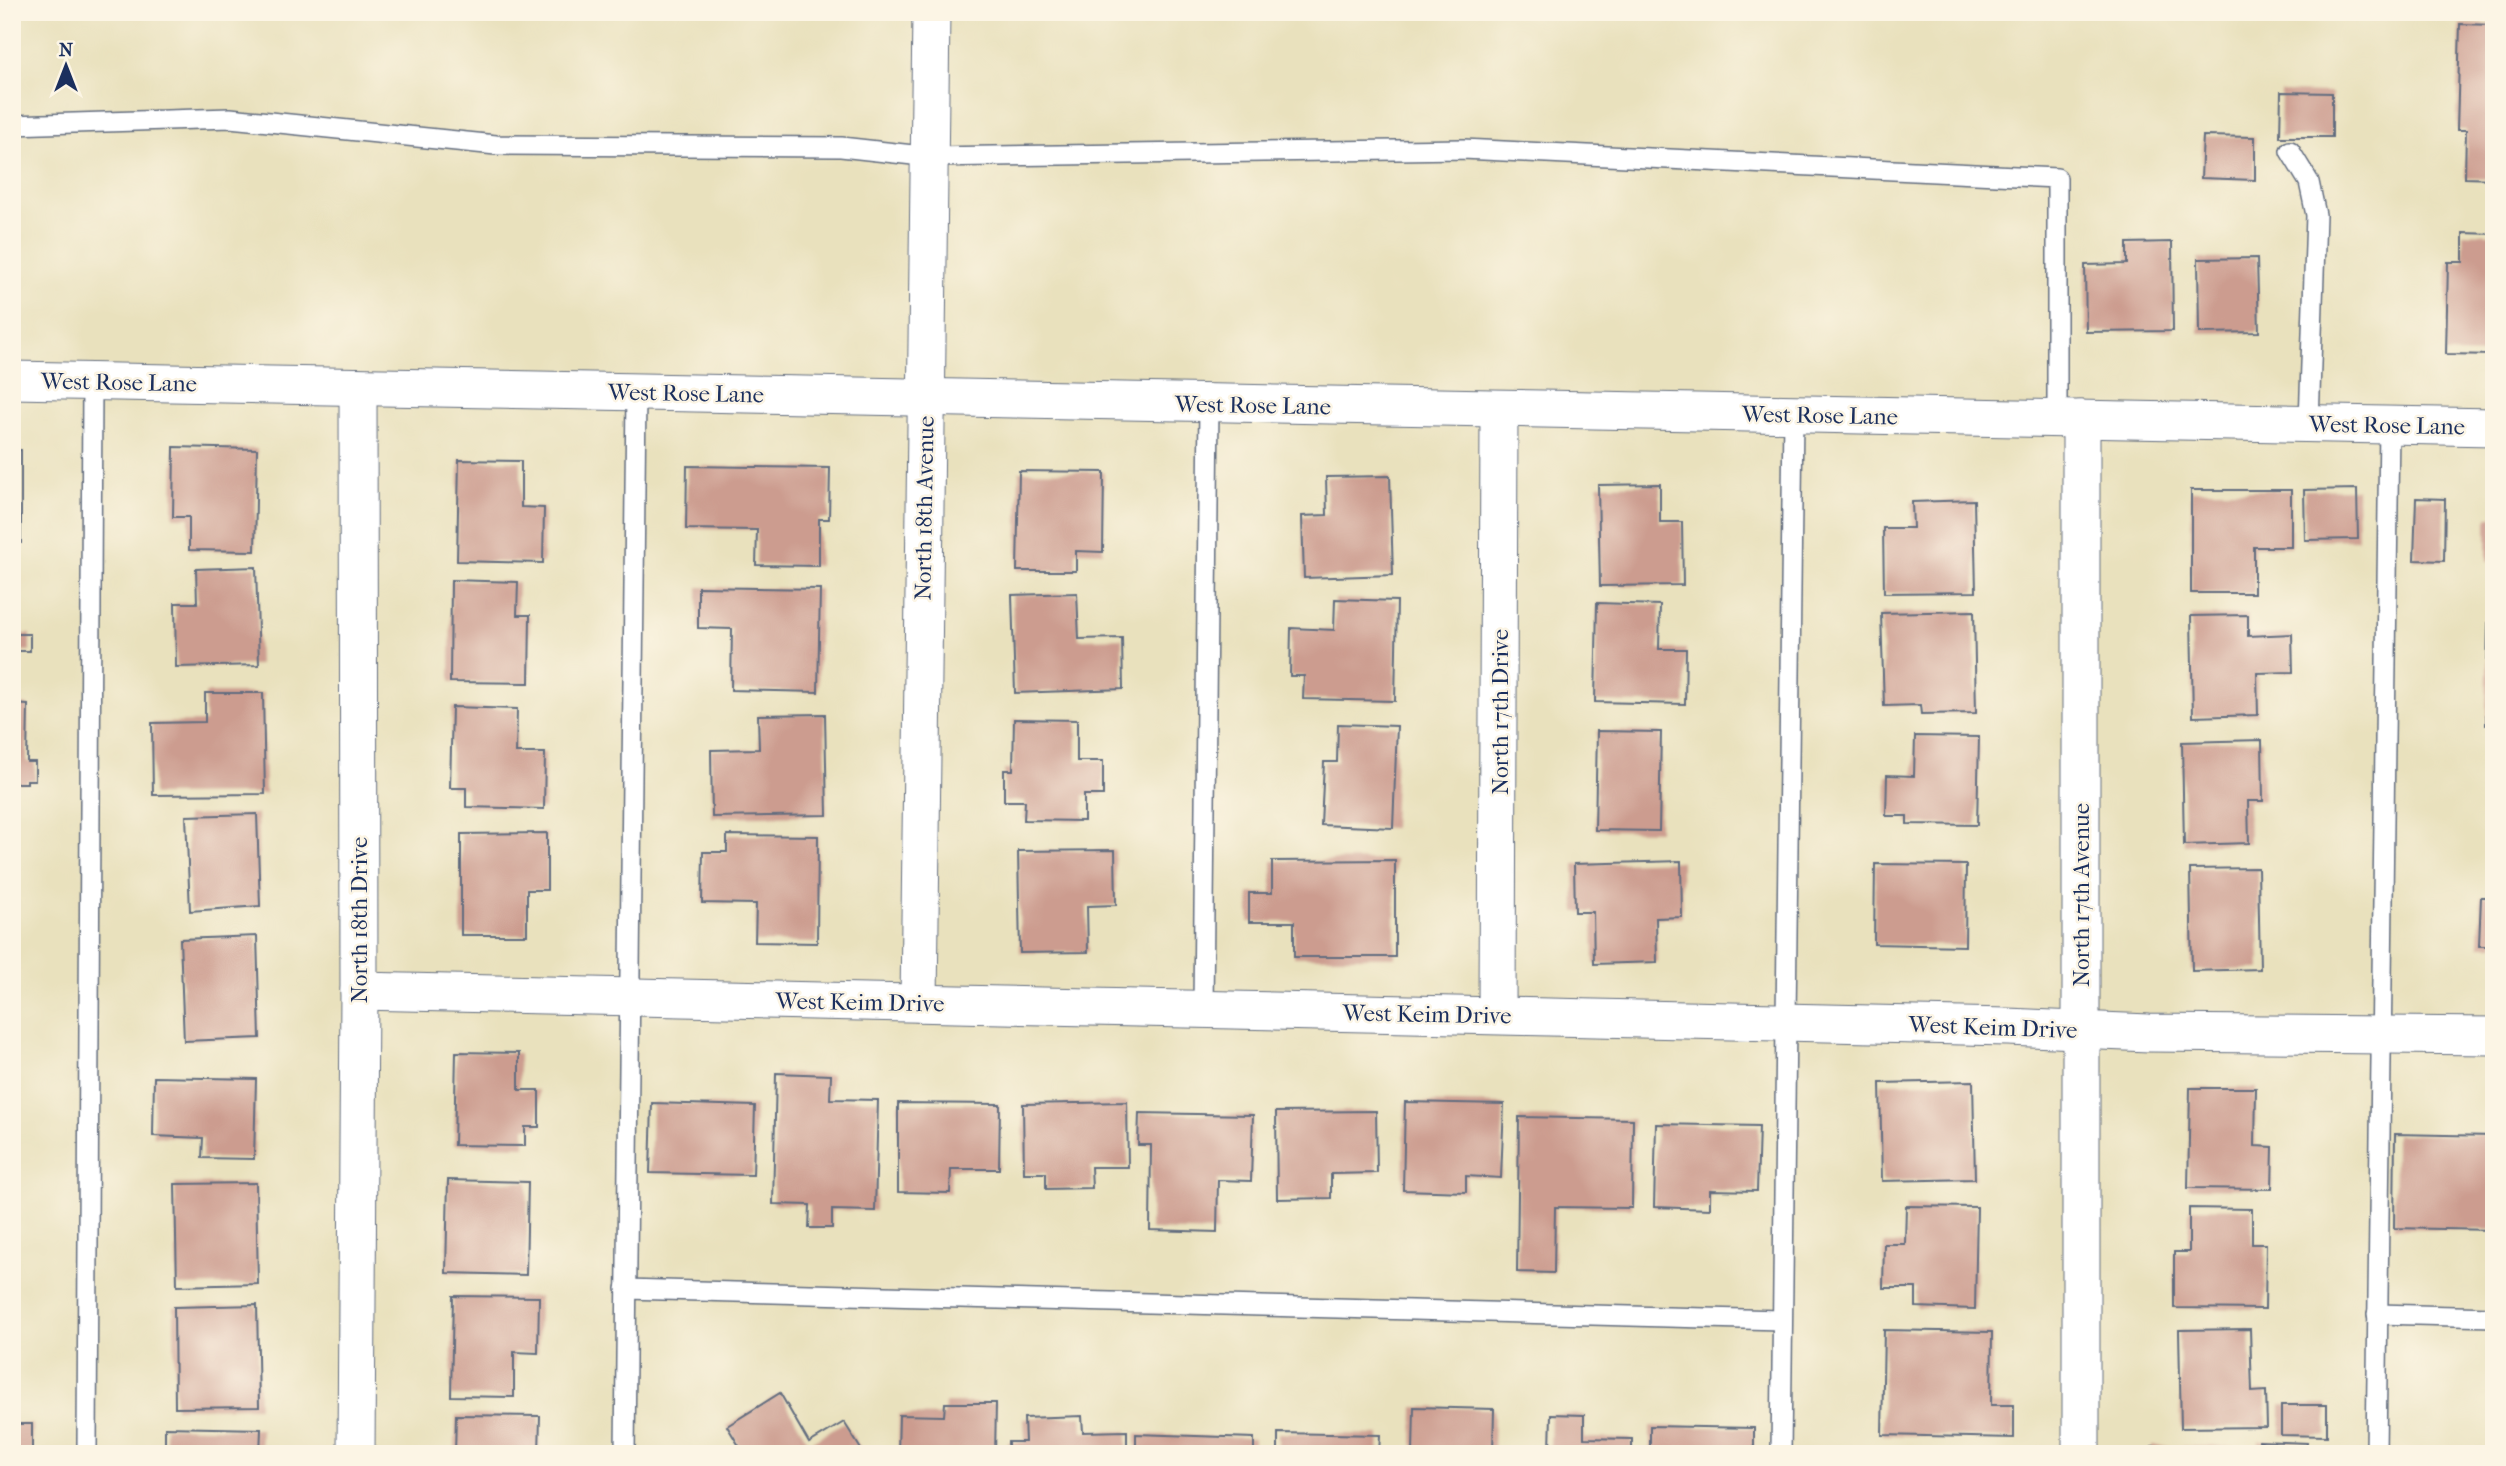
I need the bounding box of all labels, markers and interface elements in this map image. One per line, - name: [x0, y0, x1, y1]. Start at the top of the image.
- north arrow: [32, 32, 102, 102]
- text: N: [59, 39, 74, 61]
- street label: West Rose Lane: [40, 368, 197, 397]
- street label: West Rose Lane: [607, 379, 764, 408]
- street label: West Rose Lane: [1174, 391, 1331, 420]
- street label: West Rose Lane: [1741, 401, 1898, 430]
- street label: West Rose Lane: [2308, 411, 2465, 440]
- street label: North 18th Avenue: [909, 416, 940, 601]
- street label: North 17th Drive: [1487, 629, 1514, 795]
- street label: North 17th Avenue: [2068, 803, 2095, 987]
- street label: North 18th Drive: [346, 837, 373, 1003]
- street label: West Keim Drive: [774, 988, 945, 1017]
- street label: West Keim Drive: [1341, 1000, 1512, 1029]
- street label: West Keim Drive: [1907, 1011, 2078, 1044]

